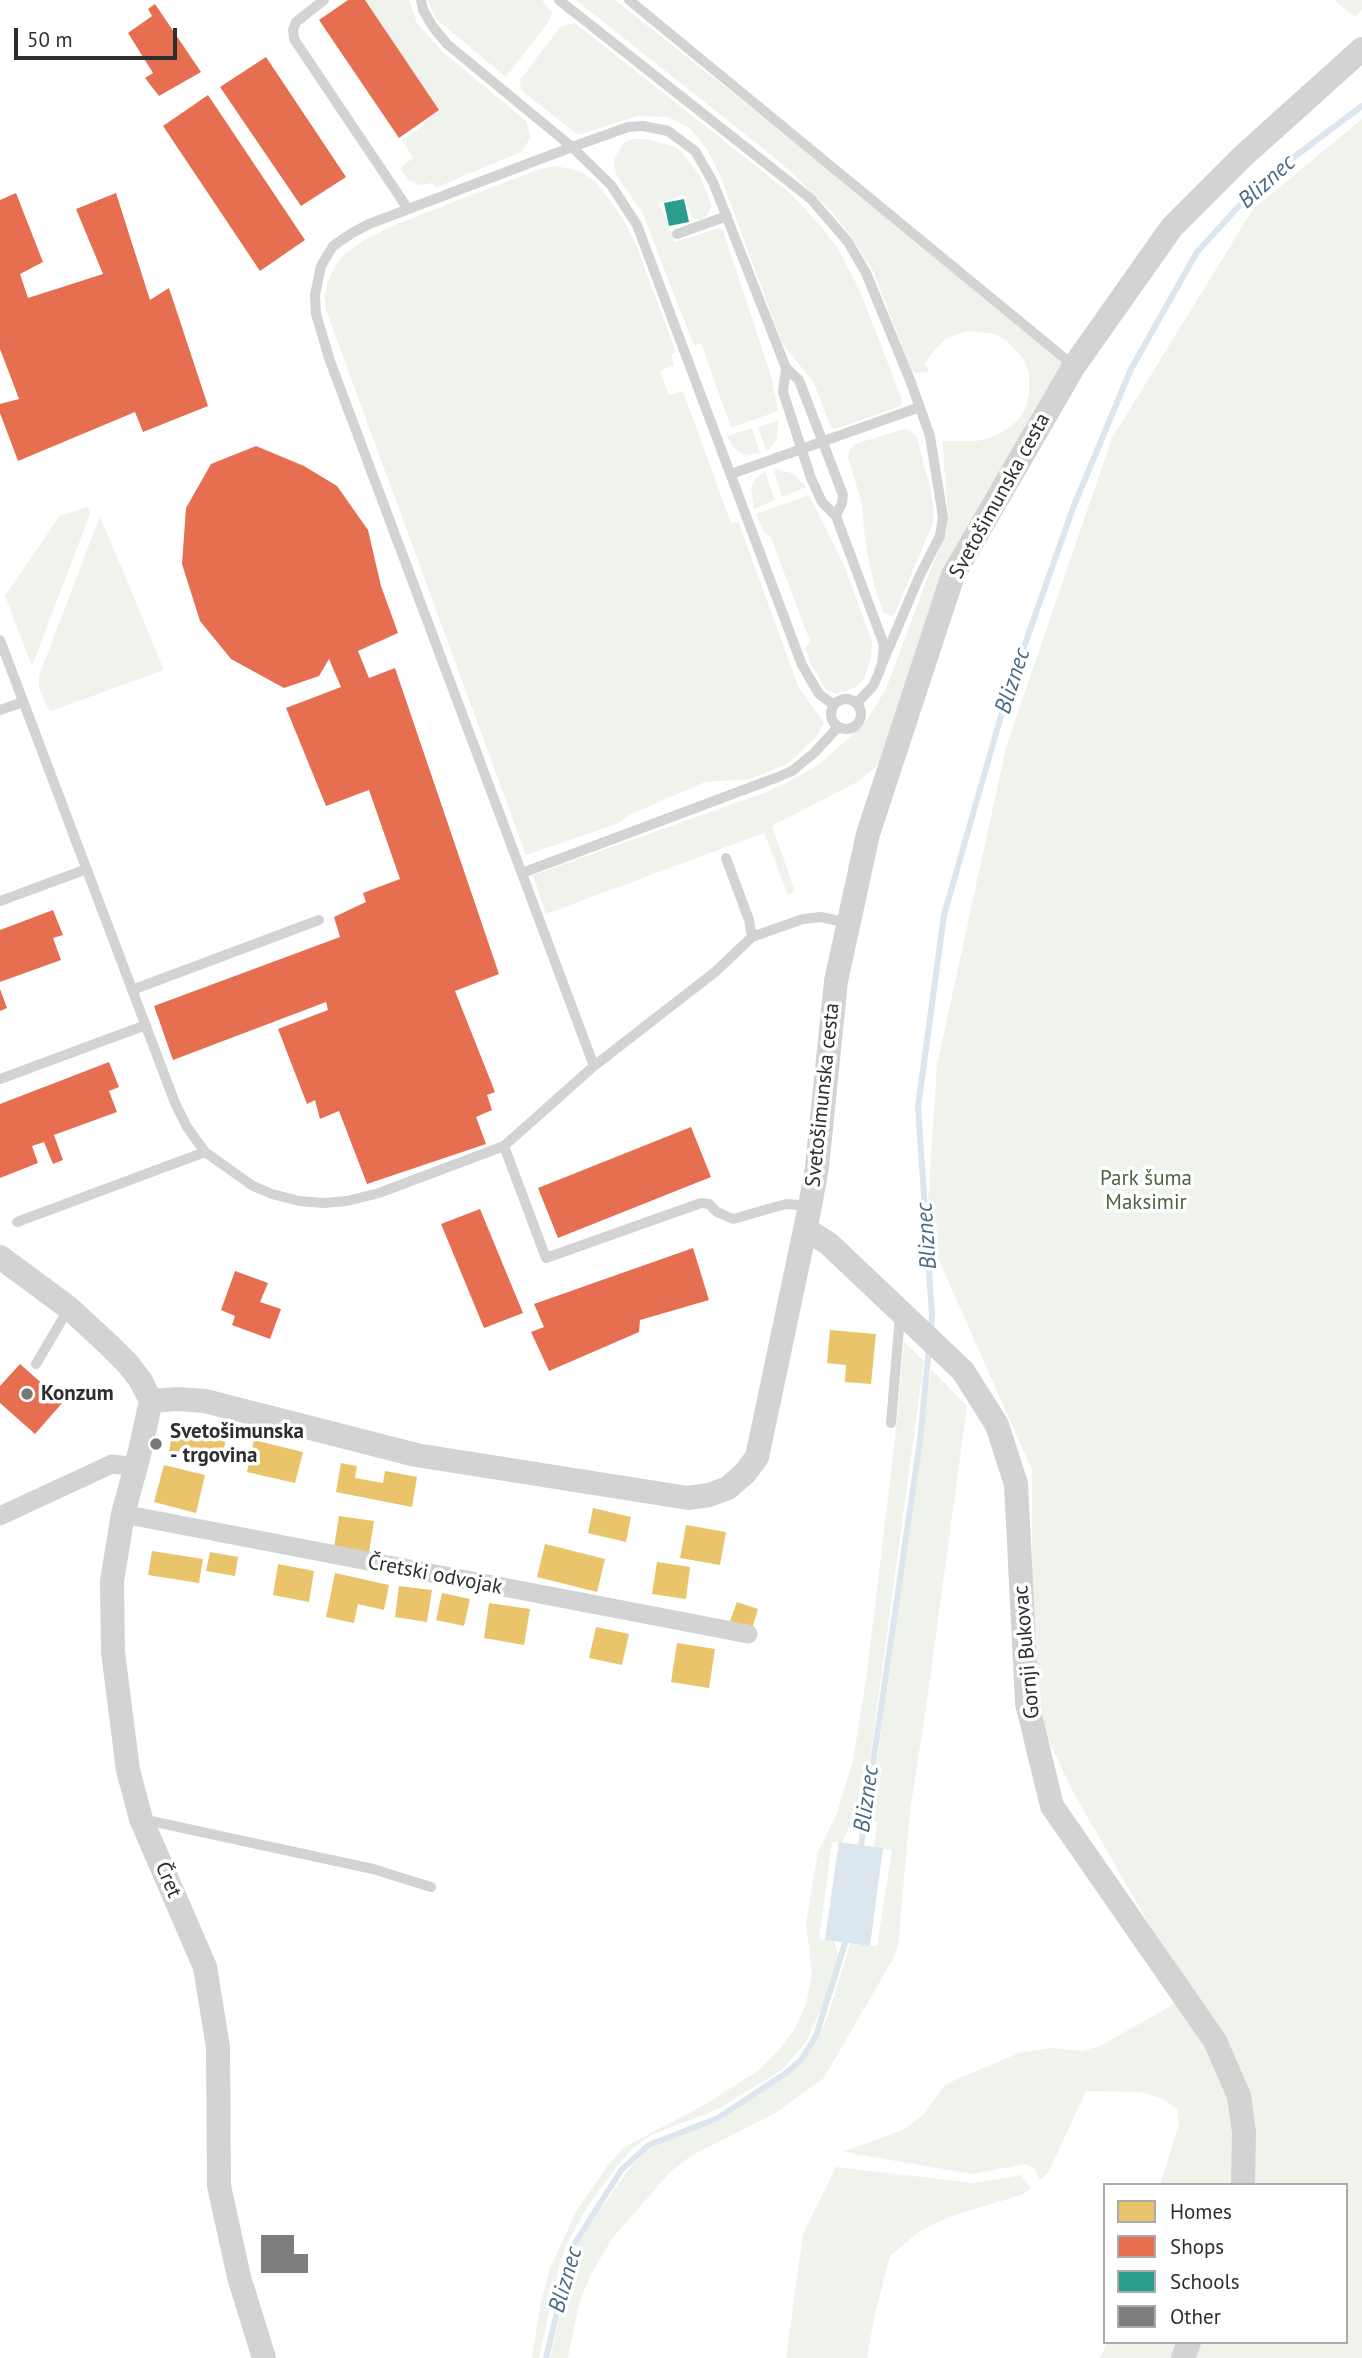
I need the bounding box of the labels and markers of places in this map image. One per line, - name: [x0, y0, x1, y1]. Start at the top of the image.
- place label: Konzum: [41, 1381, 114, 1407]
- marker: Konzum: [19, 1386, 35, 1402]
- place label: Svetošimunska - trgovina: [170, 1419, 304, 1469]
- marker: Svetošimunska - trgovina: [148, 1436, 164, 1452]

